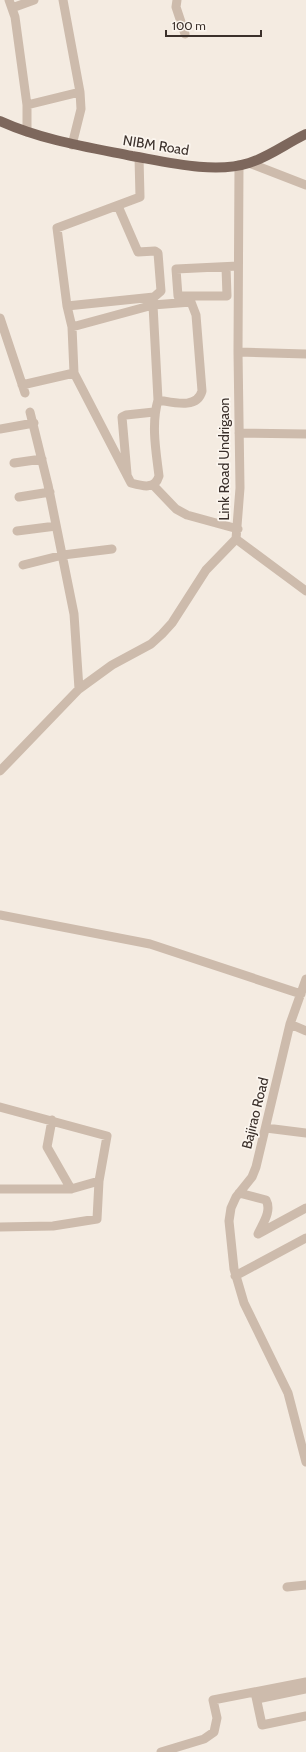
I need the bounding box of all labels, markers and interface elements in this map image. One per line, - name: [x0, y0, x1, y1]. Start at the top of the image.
- scale bar: [166, 12, 261, 38]
- text: 100 m: [172, 18, 206, 33]
- street label: NIBM Road: [122, 131, 190, 159]
- street label: Link Road Undrigaon: [215, 397, 233, 520]
- street label: Bajirao Road: [237, 1075, 273, 1151]

